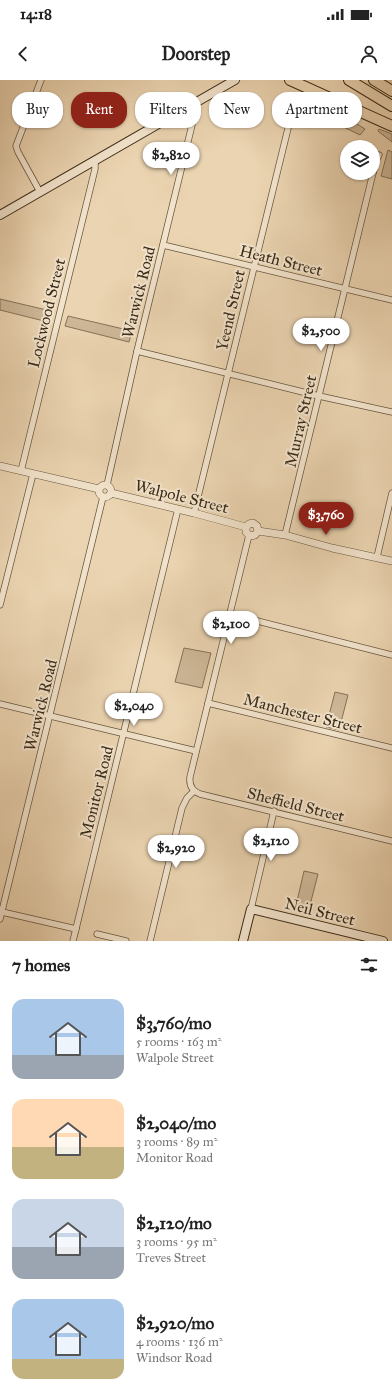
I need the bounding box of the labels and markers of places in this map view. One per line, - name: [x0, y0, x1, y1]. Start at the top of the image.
- pin: $2,820: [138, 142, 204, 176]
- pin: $2,500: [288, 318, 354, 352]
- pin: $3,760: [293, 502, 359, 536]
- pin: $2,100: [198, 611, 264, 645]
- pin: $2,040: [101, 693, 167, 727]
- pin: $2,120: [238, 828, 304, 862]
- pin: $2,920: [143, 835, 209, 869]

